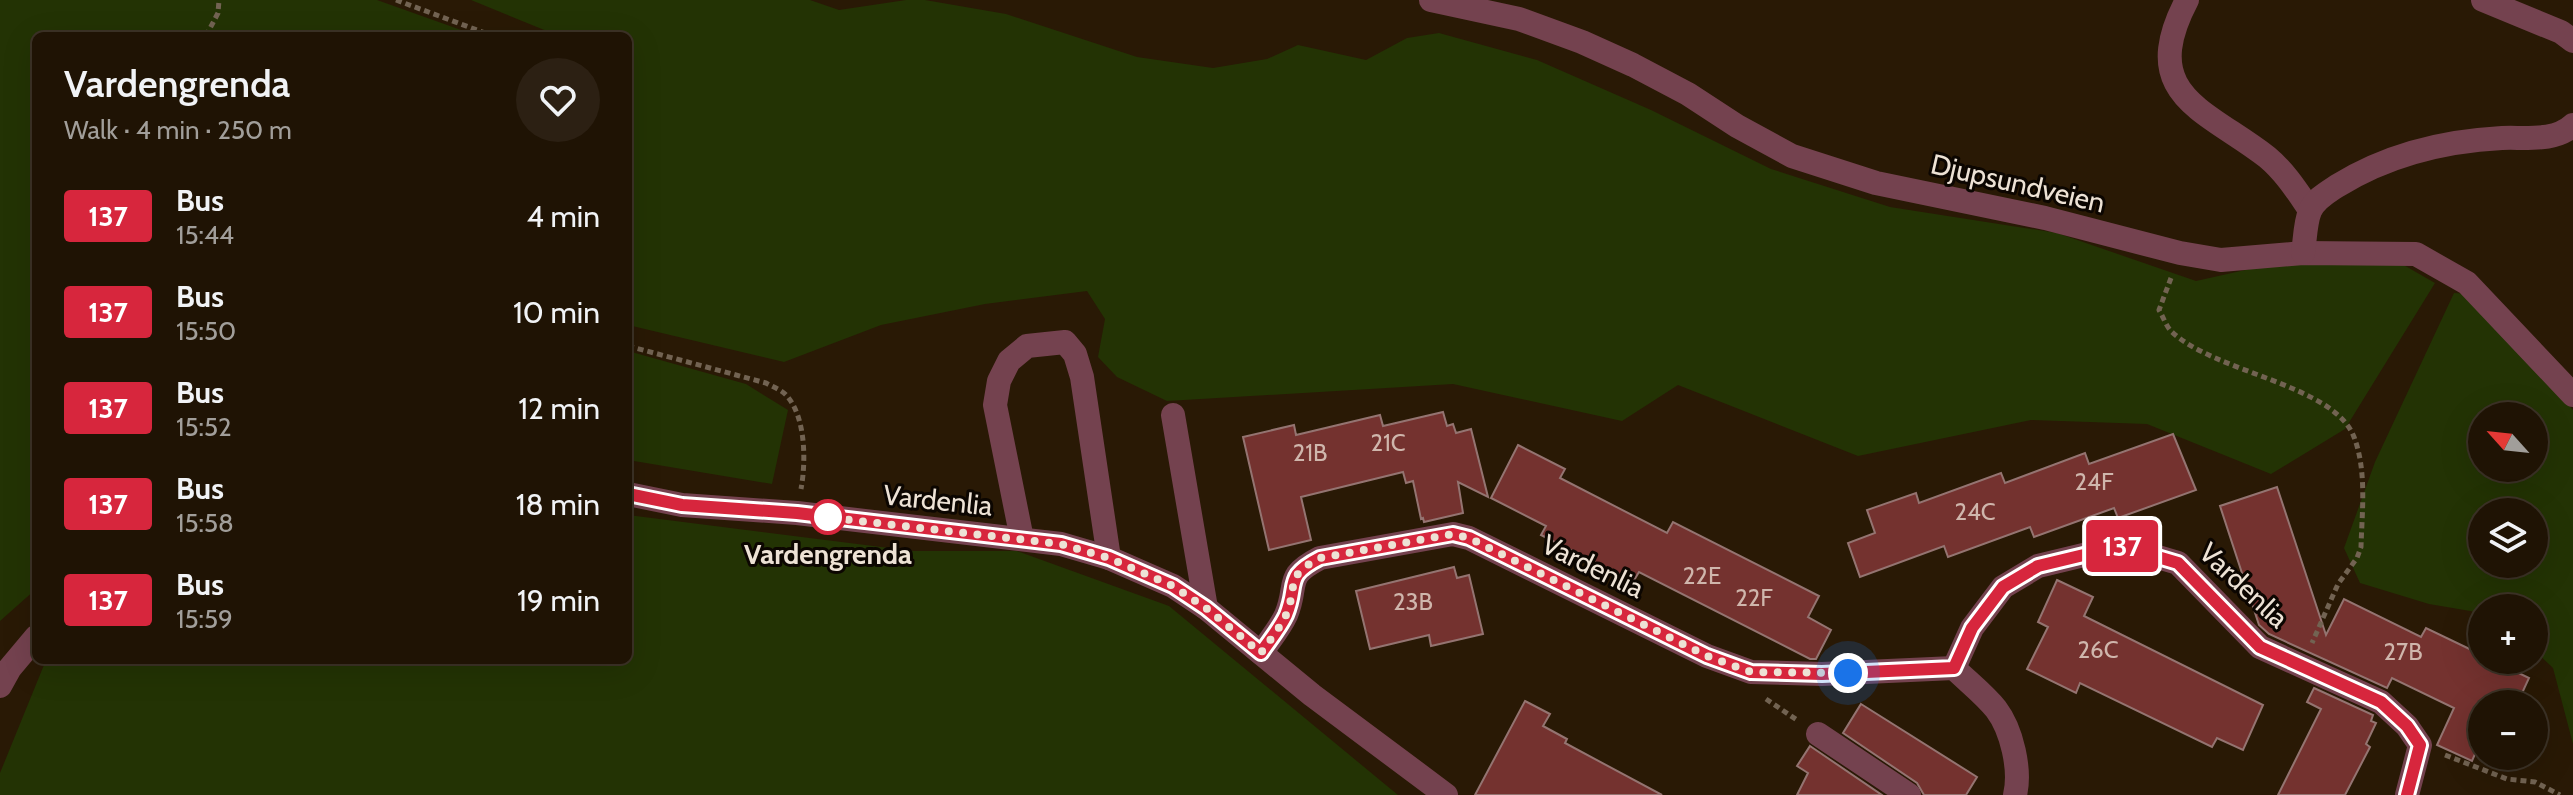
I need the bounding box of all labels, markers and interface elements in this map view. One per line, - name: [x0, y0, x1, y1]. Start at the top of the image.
- button: heart: [516, 58, 600, 142]
- text: Vardengrenda: [64, 60, 290, 107]
- text: Walk · 4 min · 250 m: [64, 114, 292, 146]
- street label: Djupsundveien: [1928, 146, 2108, 220]
- text: Bus: [176, 182, 224, 219]
- text: 4 min: [526, 198, 600, 235]
- text: 137: [88, 199, 128, 233]
- text: 15:44: [176, 219, 234, 251]
- text: Bus: [176, 278, 224, 315]
- text: 10 min: [513, 294, 600, 331]
- text: 137: [88, 295, 128, 329]
- text: 15:50: [176, 315, 236, 347]
- text: Bus: [176, 374, 224, 411]
- text: 12 min: [518, 390, 600, 427]
- text: 137: [88, 391, 128, 425]
- north arrow: [2468, 402, 2548, 482]
- map controls: [2468, 402, 2548, 770]
- text: 15:52: [176, 411, 232, 443]
- house number: 21C: [1370, 428, 1406, 457]
- house number: 21B: [1293, 438, 1327, 467]
- house number: 24F: [2074, 467, 2114, 496]
- text: Bus: [176, 470, 224, 507]
- street label: Vardenlia: [882, 477, 995, 523]
- text: 18 min: [516, 486, 600, 523]
- text: 137: [88, 487, 128, 521]
- house number: 24C: [1954, 497, 1996, 526]
- button: layers: [2468, 498, 2548, 578]
- marker: Vardengrenda: [811, 500, 845, 534]
- text: 15:58: [176, 507, 234, 539]
- line badge: 137: [2076, 520, 2168, 572]
- street label: Vardenlia: [1536, 527, 1650, 606]
- text: 137: [2102, 529, 2142, 563]
- street label: Vardenlia: [2192, 535, 2296, 635]
- place label: Vardengrenda: [744, 537, 912, 571]
- house number: 22E: [1683, 561, 1721, 590]
- text: Bus: [176, 566, 224, 603]
- text: 19 min: [517, 582, 600, 619]
- text: 137: [88, 583, 128, 617]
- house number: 22F: [1735, 583, 1773, 612]
- house number: 23B: [1393, 587, 1433, 616]
- button: +: [2468, 594, 2548, 674]
- text: 15:59: [176, 603, 233, 635]
- house number: 26C: [2078, 635, 2119, 664]
- house number: 27B: [2384, 637, 2422, 666]
- your location: [1828, 653, 1868, 693]
- button: −: [2468, 690, 2548, 770]

